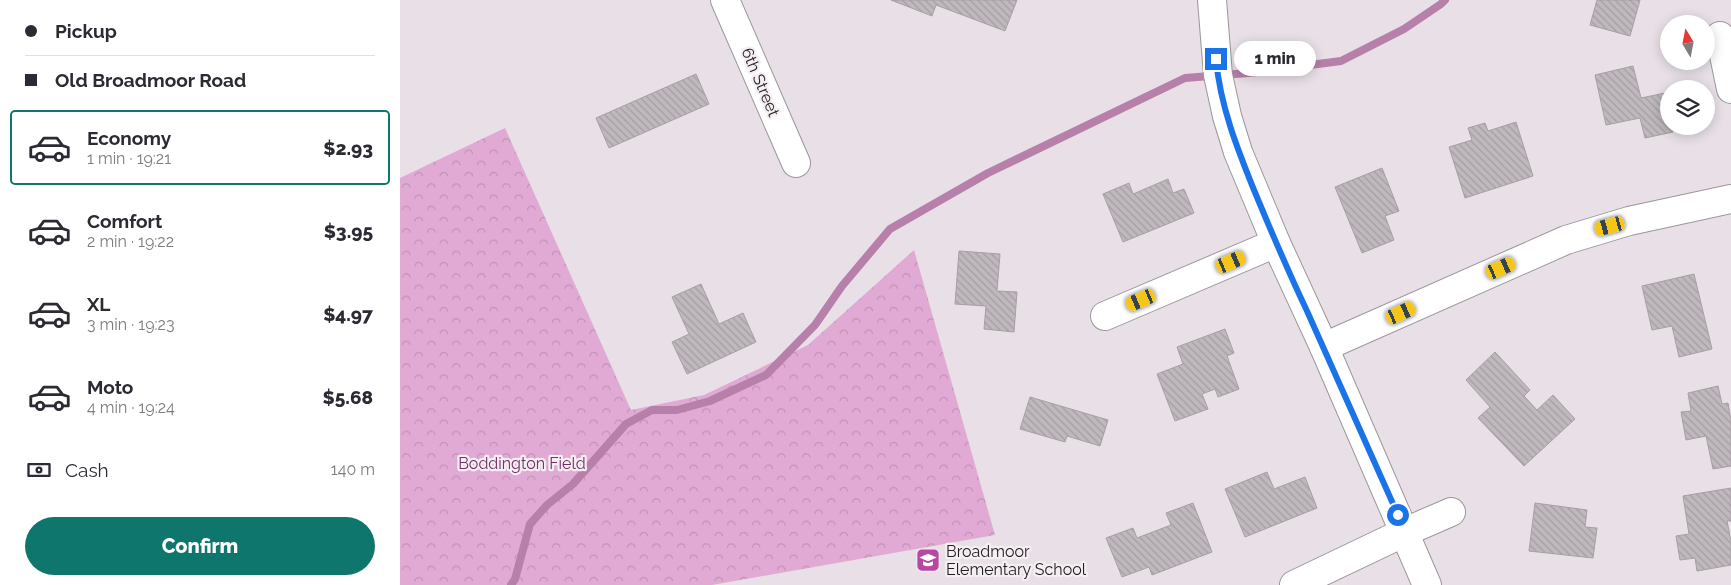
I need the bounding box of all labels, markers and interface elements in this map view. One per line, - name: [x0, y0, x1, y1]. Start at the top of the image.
- north arrow: [1660, 15, 1715, 70]
- map controls: [1660, 15, 1715, 135]
- text: Pickup: [55, 20, 117, 42]
- callout: 1 min: [1234, 42, 1316, 76]
- street label: 6th Street: [738, 45, 784, 120]
- route end: [1205, 48, 1227, 70]
- text: 1 min: [1254, 49, 1296, 68]
- text: Old Broadmoor Road: [55, 69, 246, 91]
- button: layers: [1660, 80, 1715, 135]
- icon: car: [27, 125, 72, 170]
- text: Economy: [87, 127, 171, 149]
- text: $2.93: [323, 137, 373, 159]
- text: 1 min · 19:21: [87, 149, 171, 168]
- icon: car: [27, 208, 72, 253]
- text: Comfort: [87, 210, 162, 232]
- car: [1593, 215, 1626, 237]
- text: $3.95: [324, 220, 373, 242]
- text: 2 min · 19:22: [87, 232, 174, 251]
- car: [1214, 249, 1247, 275]
- car: [1484, 255, 1517, 281]
- car: [1124, 287, 1157, 313]
- icon: car: [27, 291, 72, 336]
- text: XL: [87, 293, 110, 315]
- car: [1384, 300, 1417, 326]
- text: $4.97: [323, 303, 373, 325]
- text: 3 min · 19:23: [87, 315, 174, 334]
- icon: car: [27, 374, 72, 419]
- text: Moto: [87, 376, 133, 398]
- text: $5.68: [323, 386, 373, 408]
- text: 4 min · 19:24: [87, 398, 175, 417]
- park label: Boddington Field: [458, 454, 586, 473]
- icon: cash: [25, 456, 53, 484]
- text: Cash: [65, 459, 109, 481]
- text: 140 m: [331, 460, 375, 479]
- route start: [1387, 504, 1409, 526]
- button: Confirm: [25, 517, 375, 575]
- place label: Broadmoor Elementary School: [946, 542, 1087, 579]
- school or university icon: Broadmoor Elementary School: [915, 547, 941, 573]

